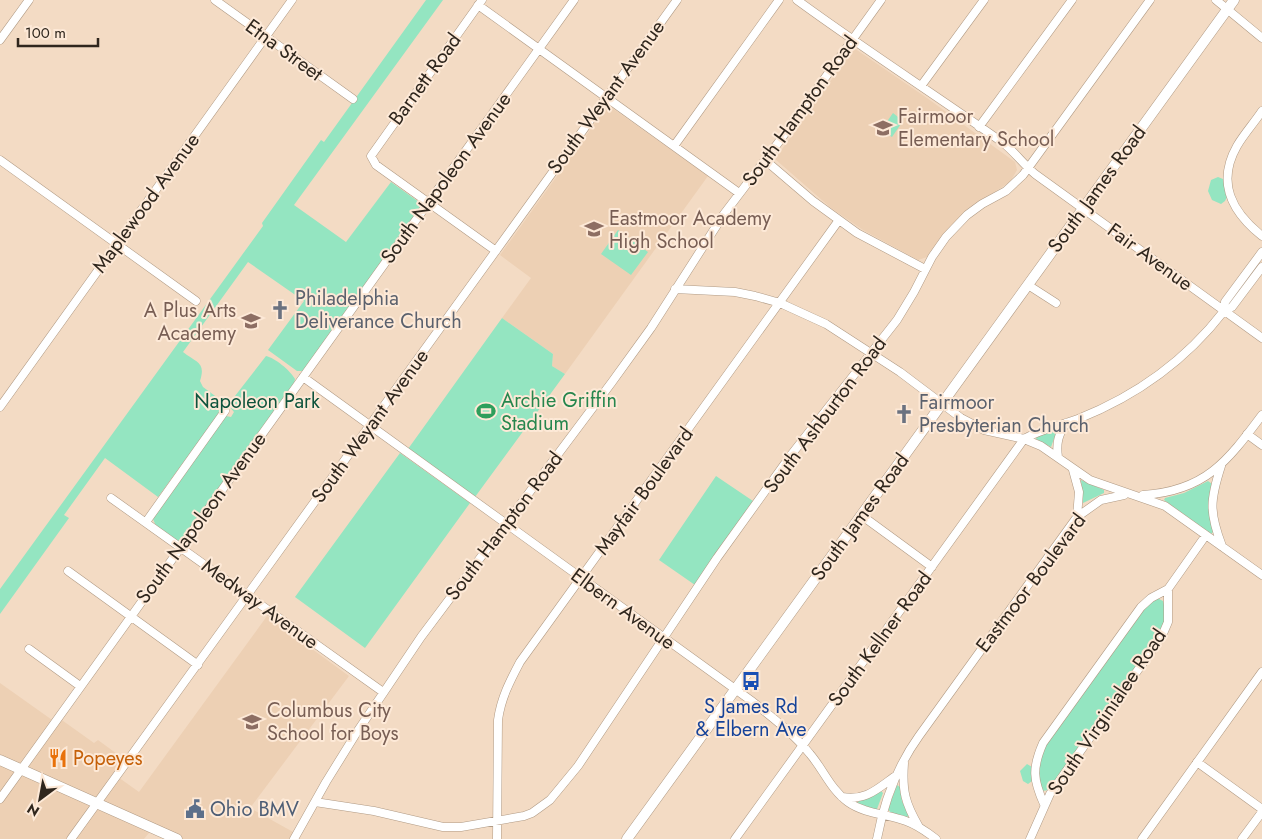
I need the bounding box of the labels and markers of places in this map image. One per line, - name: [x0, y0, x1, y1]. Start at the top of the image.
- place label: Fairmoor Elementary School: [898, 102, 1054, 154]
- school or university icon: Fairmoor Elementary School: [872, 117, 894, 139]
- place label: Eastmoor Academy High School: [609, 204, 771, 256]
- school or university icon: Eastmoor Academy High School: [583, 218, 605, 240]
- place label: Philadelphia Deliverance Church: [295, 284, 462, 336]
- place label: A Plus Arts Academy: [144, 296, 236, 348]
- church icon: Philadelphia Deliverance Church: [269, 299, 291, 321]
- school or university icon: A Plus Arts Academy: [240, 310, 262, 332]
- place label: Archie Griffin Stadium: [501, 386, 617, 438]
- place label: Fairmoor Presbyterian Church: [919, 388, 1089, 440]
- sports icon: Archie Griffin Stadium: [475, 400, 497, 422]
- church icon: Fairmoor Presbyterian Church: [893, 403, 915, 425]
- bus stop icon: S James Rd & Elbern Ave: [740, 670, 762, 692]
- place label: S James Rd & Elbern Ave: [695, 692, 807, 744]
- place label: Columbus City School for Boys: [267, 696, 399, 748]
- school or university icon: Columbus City School for Boys: [241, 711, 263, 733]
- place label: Popeyes: [73, 744, 143, 773]
- restaurant icon: Popeyes: [47, 747, 69, 769]
- place label: Ohio BMV: [210, 795, 300, 824]
- public building icon: Ohio BMV: [184, 798, 206, 820]

